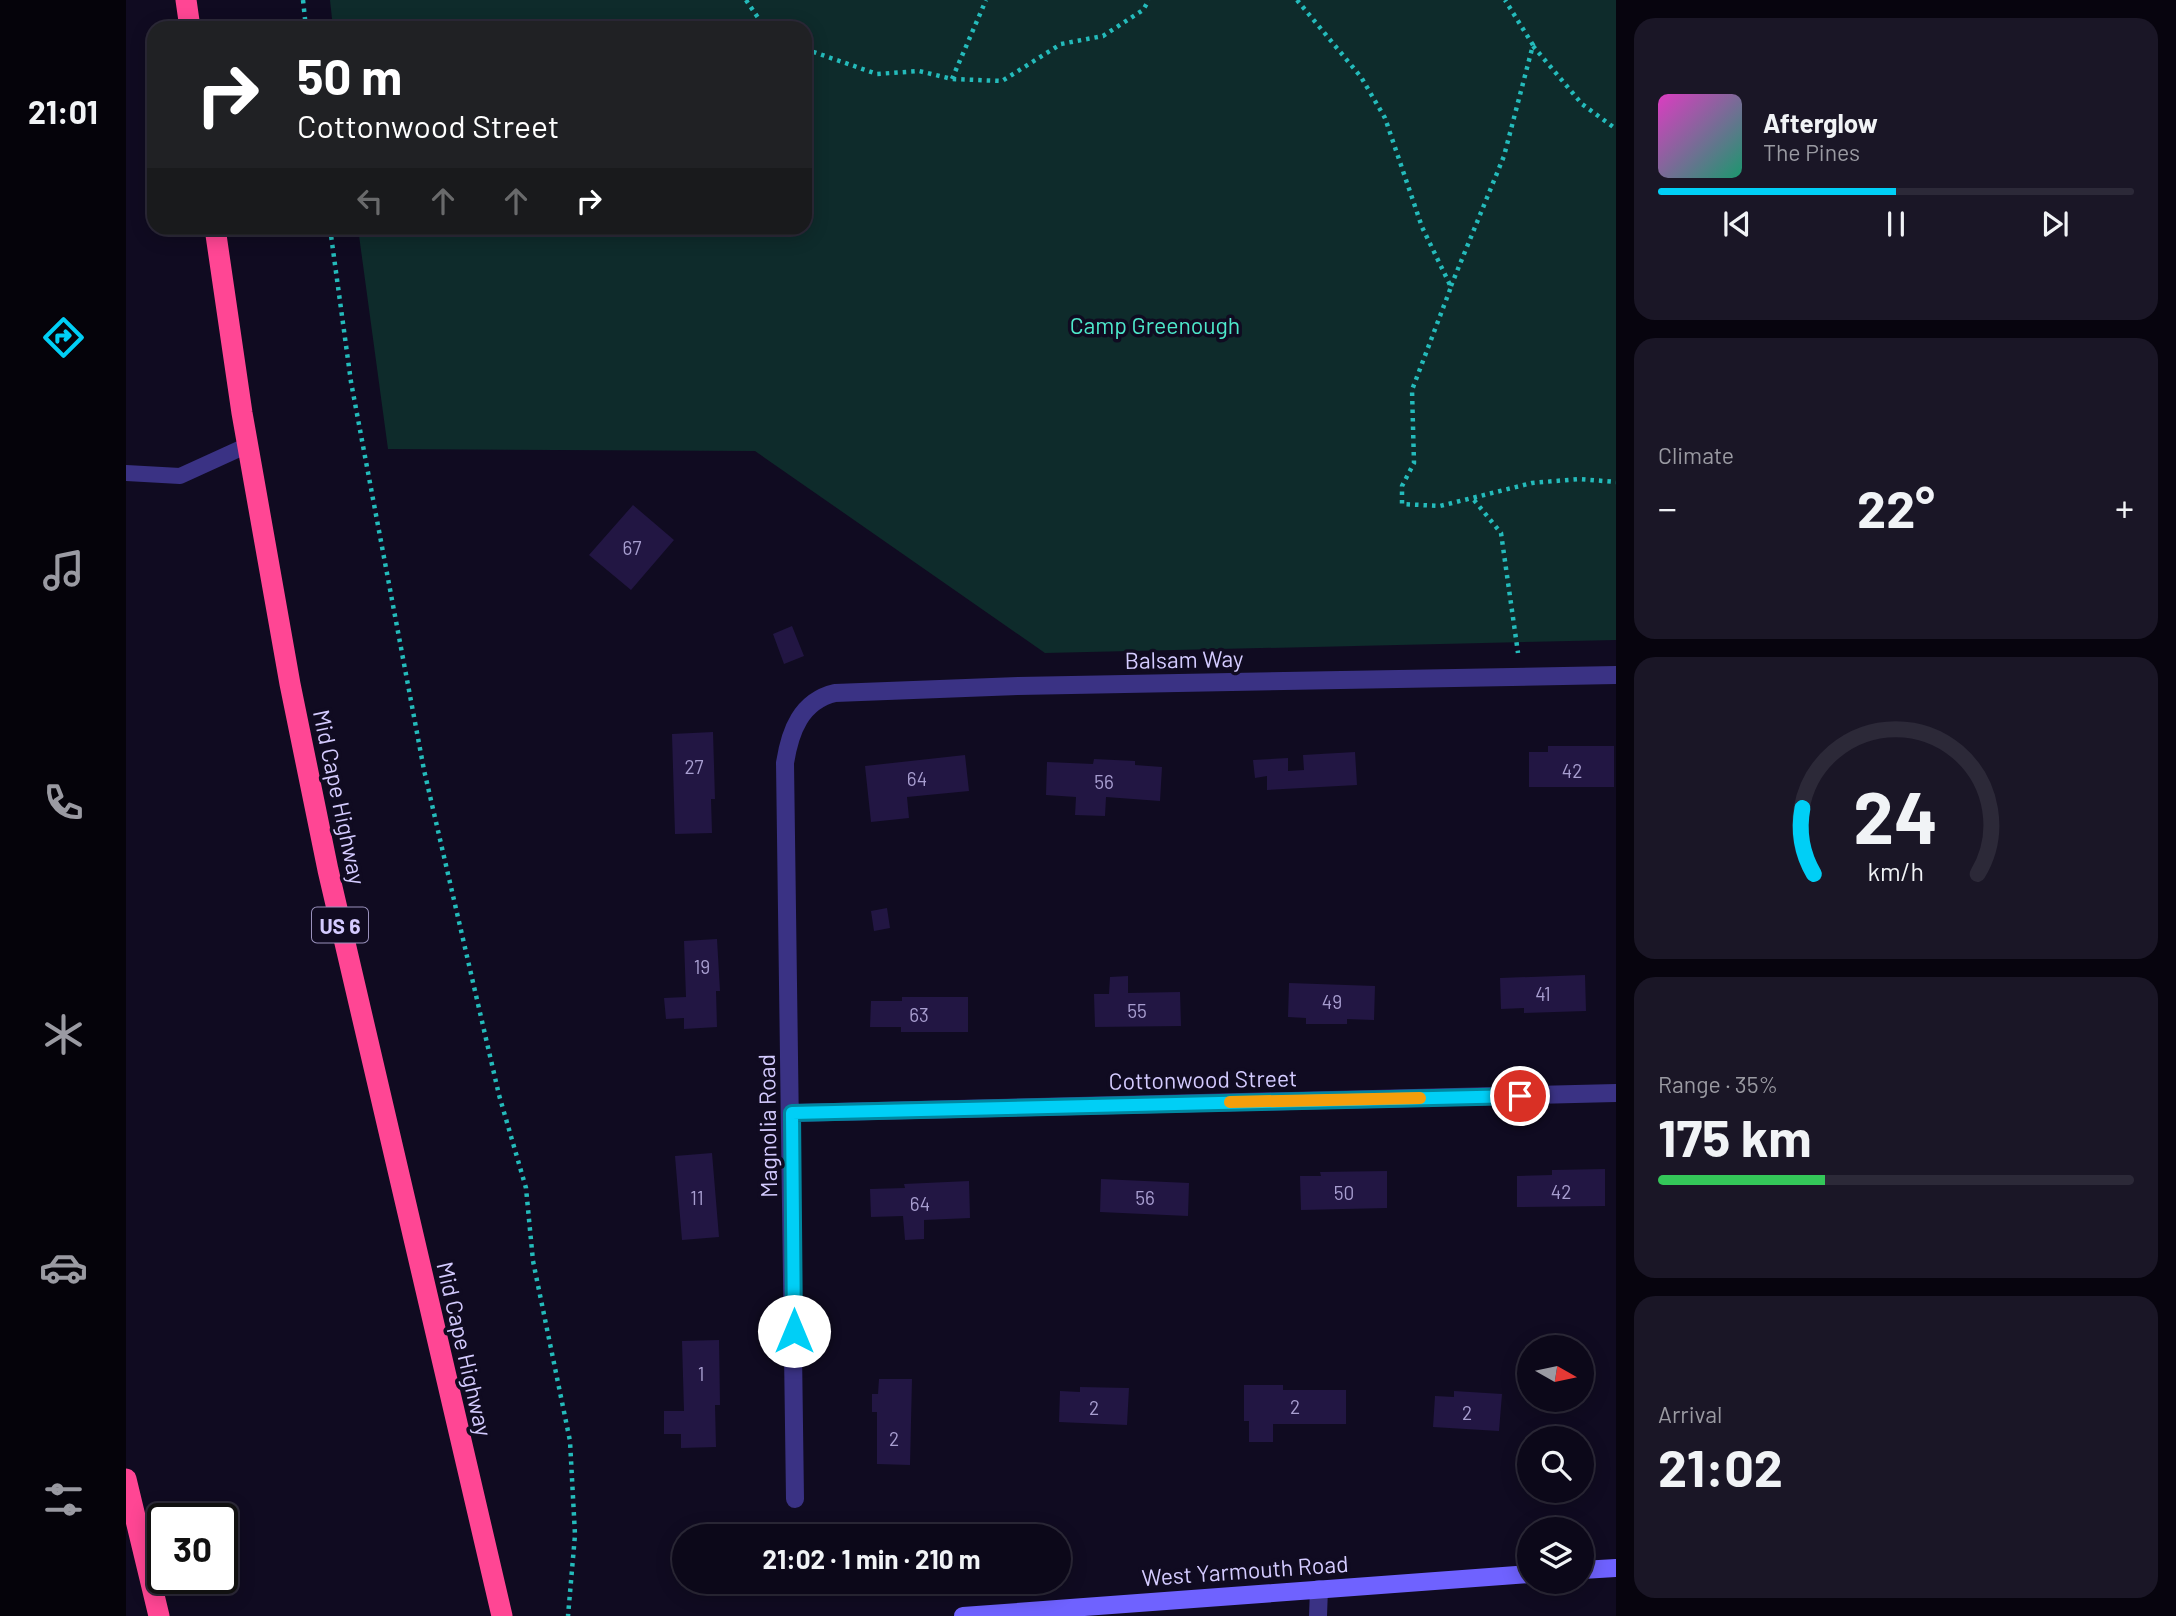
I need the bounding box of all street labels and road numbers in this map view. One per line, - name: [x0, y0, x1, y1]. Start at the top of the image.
- street label: Balsam Way: [1124, 644, 1244, 674]
- street label: Mid Cape Highway: [308, 707, 372, 888]
- road number: US 6: [312, 908, 368, 942]
- street label: Magnolia Road: [752, 1054, 782, 1198]
- street label: Cottonwood Street: [1108, 1063, 1298, 1095]
- street label: Mid Cape Highway: [431, 1259, 499, 1439]
- street label: West Yarmouth Road: [1141, 1549, 1349, 1591]

